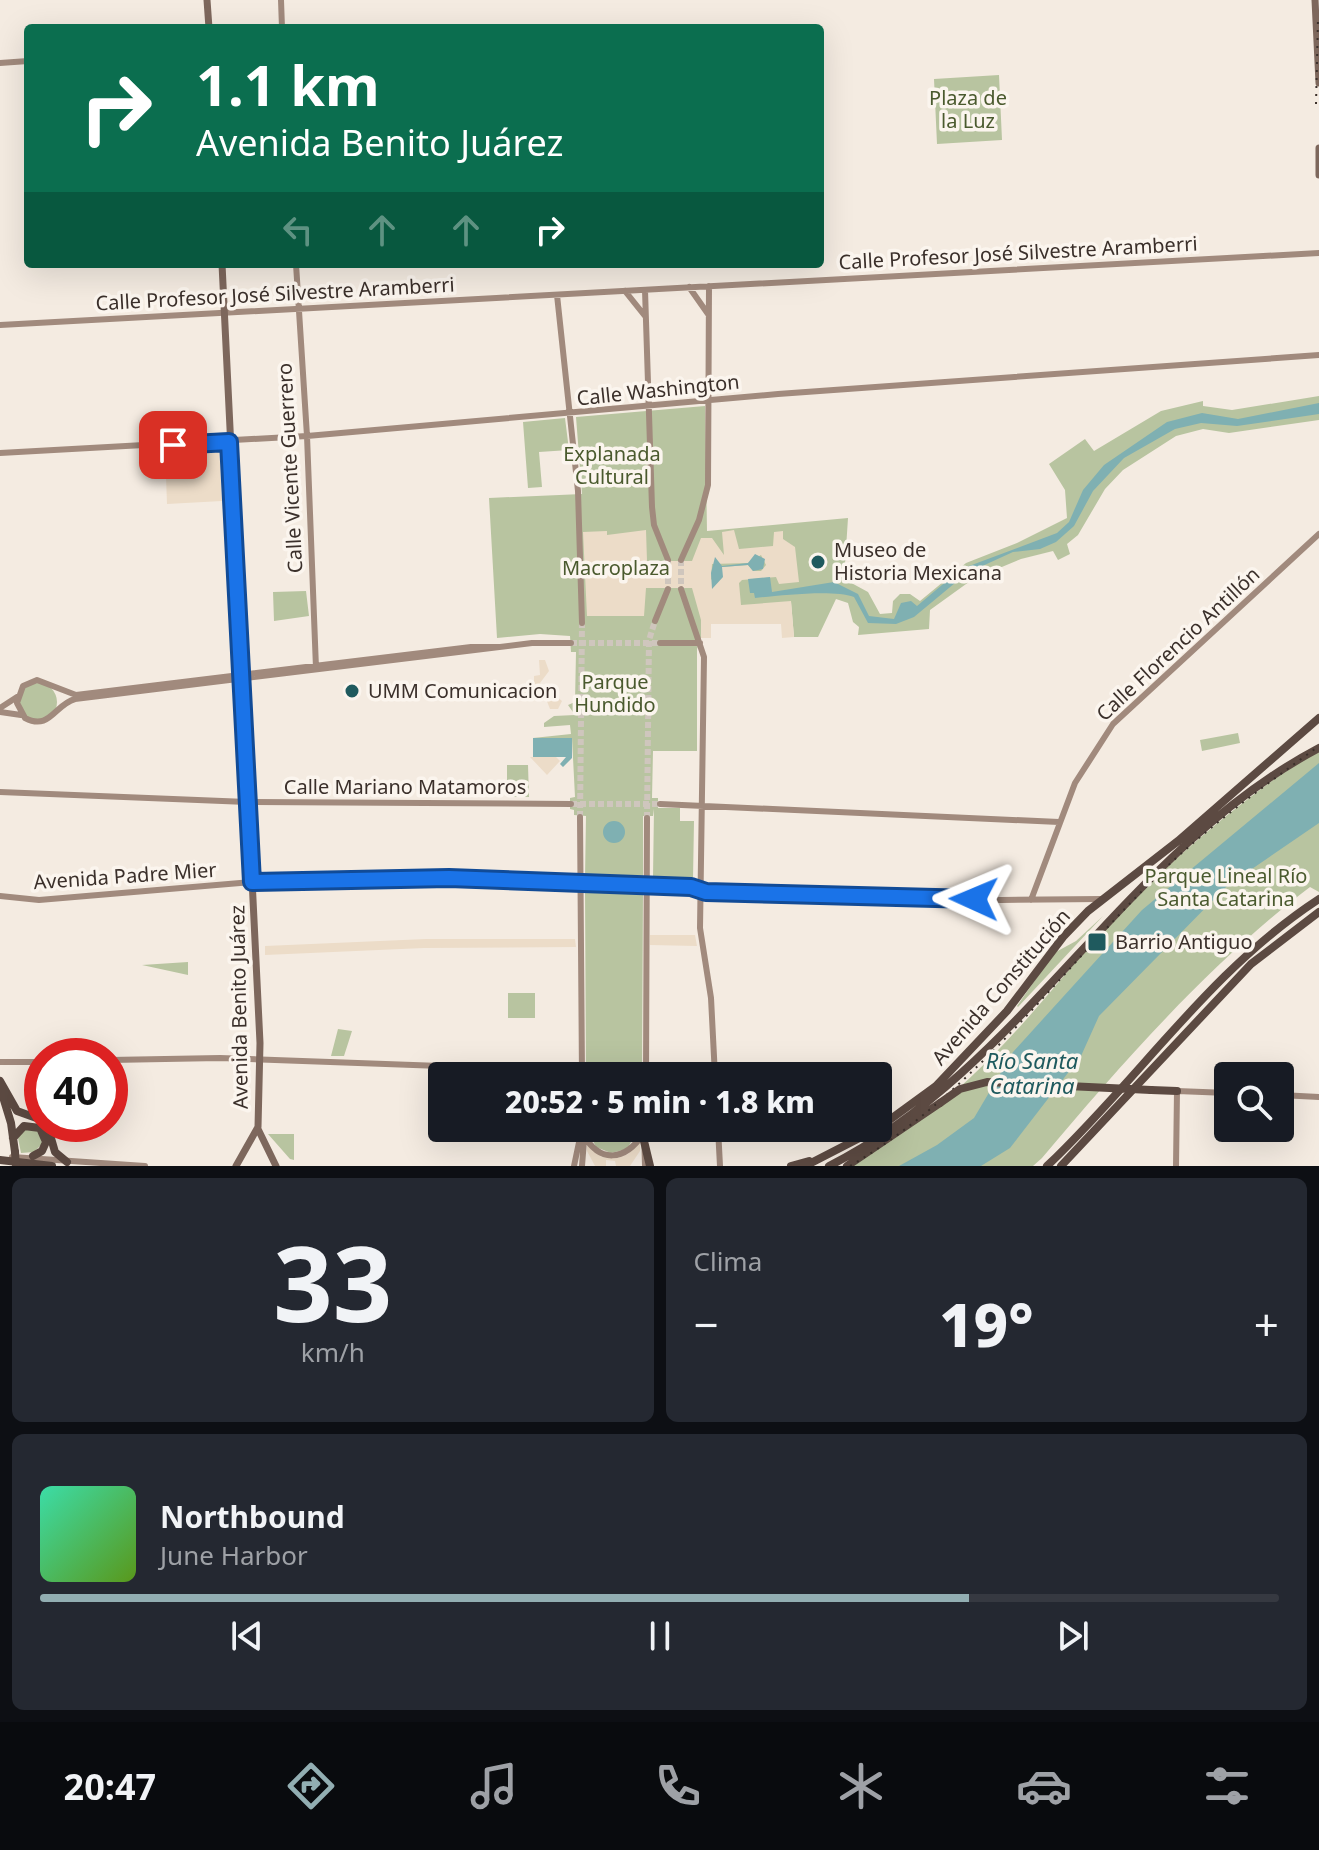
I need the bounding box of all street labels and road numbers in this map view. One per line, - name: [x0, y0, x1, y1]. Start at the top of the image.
- street label: Calle Profesor José Silvestre Aramberri: [838, 230, 1198, 275]
- street label: Calle Profesor José Silvestre Aramberri: [95, 271, 455, 316]
- street label: Calle Vicente Guerrero: [271, 362, 308, 574]
- street label: Calle Washington: [575, 368, 741, 411]
- street label: Calle Florencio Antillón: [1090, 561, 1265, 727]
- street label: Calle Mariano Matamoros: [284, 773, 526, 800]
- street label: Avenida Padre Mier: [33, 856, 217, 895]
- street label: Avenida Constitución: [925, 903, 1076, 1070]
- street label: Avenida Benito Juárez: [223, 905, 254, 1109]

